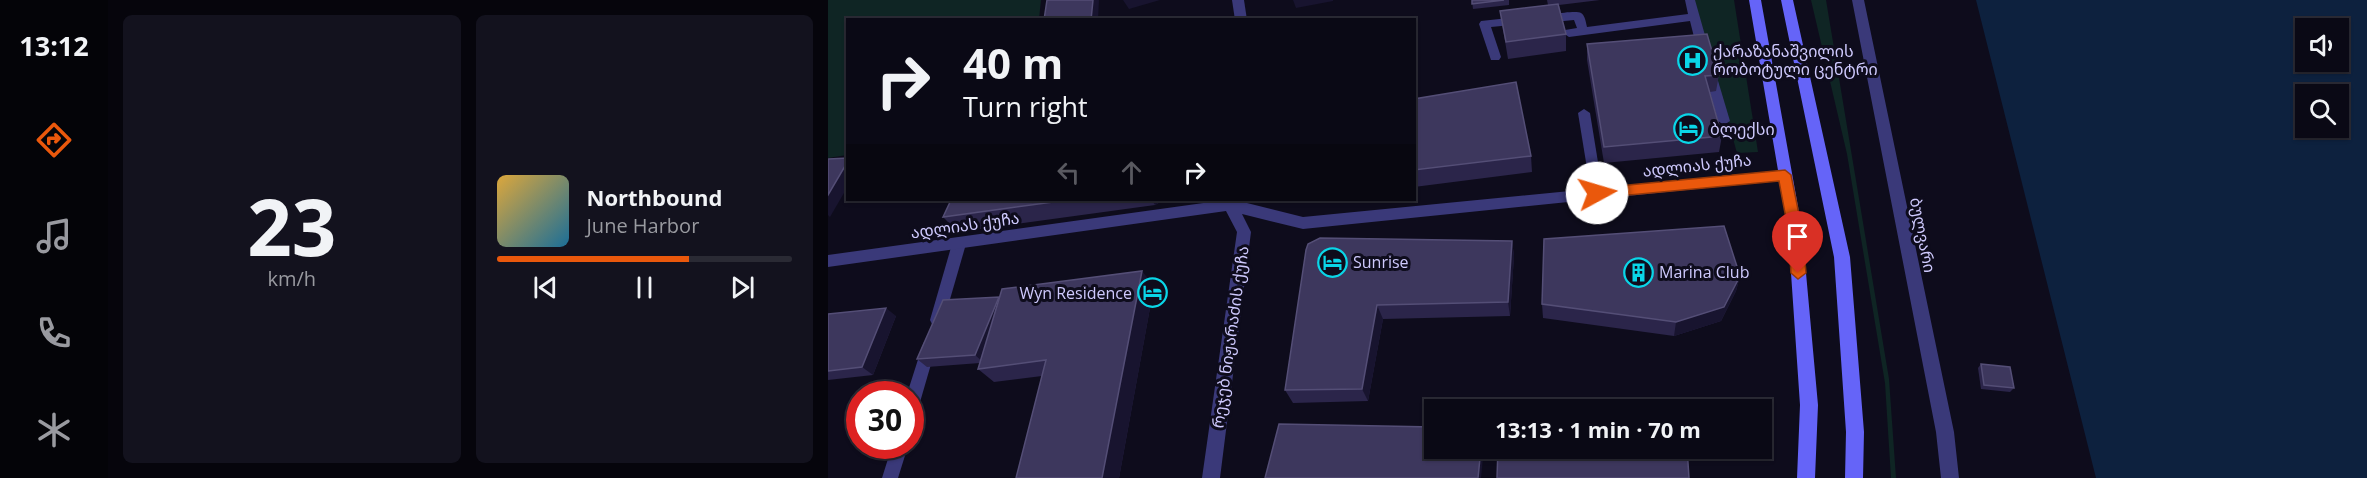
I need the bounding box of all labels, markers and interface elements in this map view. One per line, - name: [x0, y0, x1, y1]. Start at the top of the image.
- map controls: [2295, 18, 2349, 138]
- button: sound: [2295, 18, 2349, 72]
- text: 13:12: [19, 27, 89, 64]
- text: 40 m: [963, 34, 1063, 91]
- place label: ქარაზანაშვილის რობოტული ცენტრი: [1713, 40, 1878, 80]
- icon: right: [864, 42, 942, 120]
- hospital icon: ქარაზანაშვილის რობოტული ცენტრი: [1676, 44, 1708, 76]
- button: search: [2295, 84, 2349, 138]
- text: Turn right: [963, 88, 1088, 125]
- hotel icon: ბლექსი: [1673, 113, 1705, 145]
- place label: ბლექსი: [1710, 118, 1775, 140]
- icon: directions: [33, 119, 75, 161]
- street label: ადლიას ქუჩა: [1641, 148, 1753, 182]
- icon: left: [1052, 156, 1085, 189]
- icon: ahead: [1115, 156, 1148, 189]
- icon: right: [1178, 156, 1211, 189]
- position arrow: [1565, 161, 1629, 225]
- text: 23: [247, 173, 336, 279]
- text: Northbound: [587, 182, 722, 212]
- street label: ბულვარი: [1905, 195, 1941, 275]
- street label: ადლიას ქუჩა: [909, 206, 1021, 244]
- pin: [1772, 211, 1823, 273]
- text: June Harbor: [587, 212, 699, 239]
- icon: music: [33, 215, 75, 257]
- icon: arrive: [1781, 220, 1814, 253]
- street label: რეჯებ ნიჟარაძის ქუჩა: [1206, 244, 1254, 430]
- hotel icon: Sunrise: [1316, 246, 1348, 278]
- place label: Sunrise: [1353, 251, 1409, 273]
- building icon: Marina Club: [1622, 256, 1654, 288]
- place label: Marina Club: [1659, 261, 1749, 283]
- text: km/h: [267, 265, 316, 292]
- icon: previous: [529, 271, 562, 304]
- icon: pause: [628, 271, 661, 304]
- icon: next: [726, 271, 759, 304]
- hotel icon: Wyn Residence: [1137, 277, 1169, 309]
- place label: Wyn Residence: [1019, 282, 1132, 304]
- icon: phone: [33, 312, 75, 354]
- speed limit sign: 30: [846, 381, 924, 459]
- icon: climate: [33, 409, 75, 451]
- text: 13:13 · 1 min · 70 m: [1495, 414, 1701, 444]

